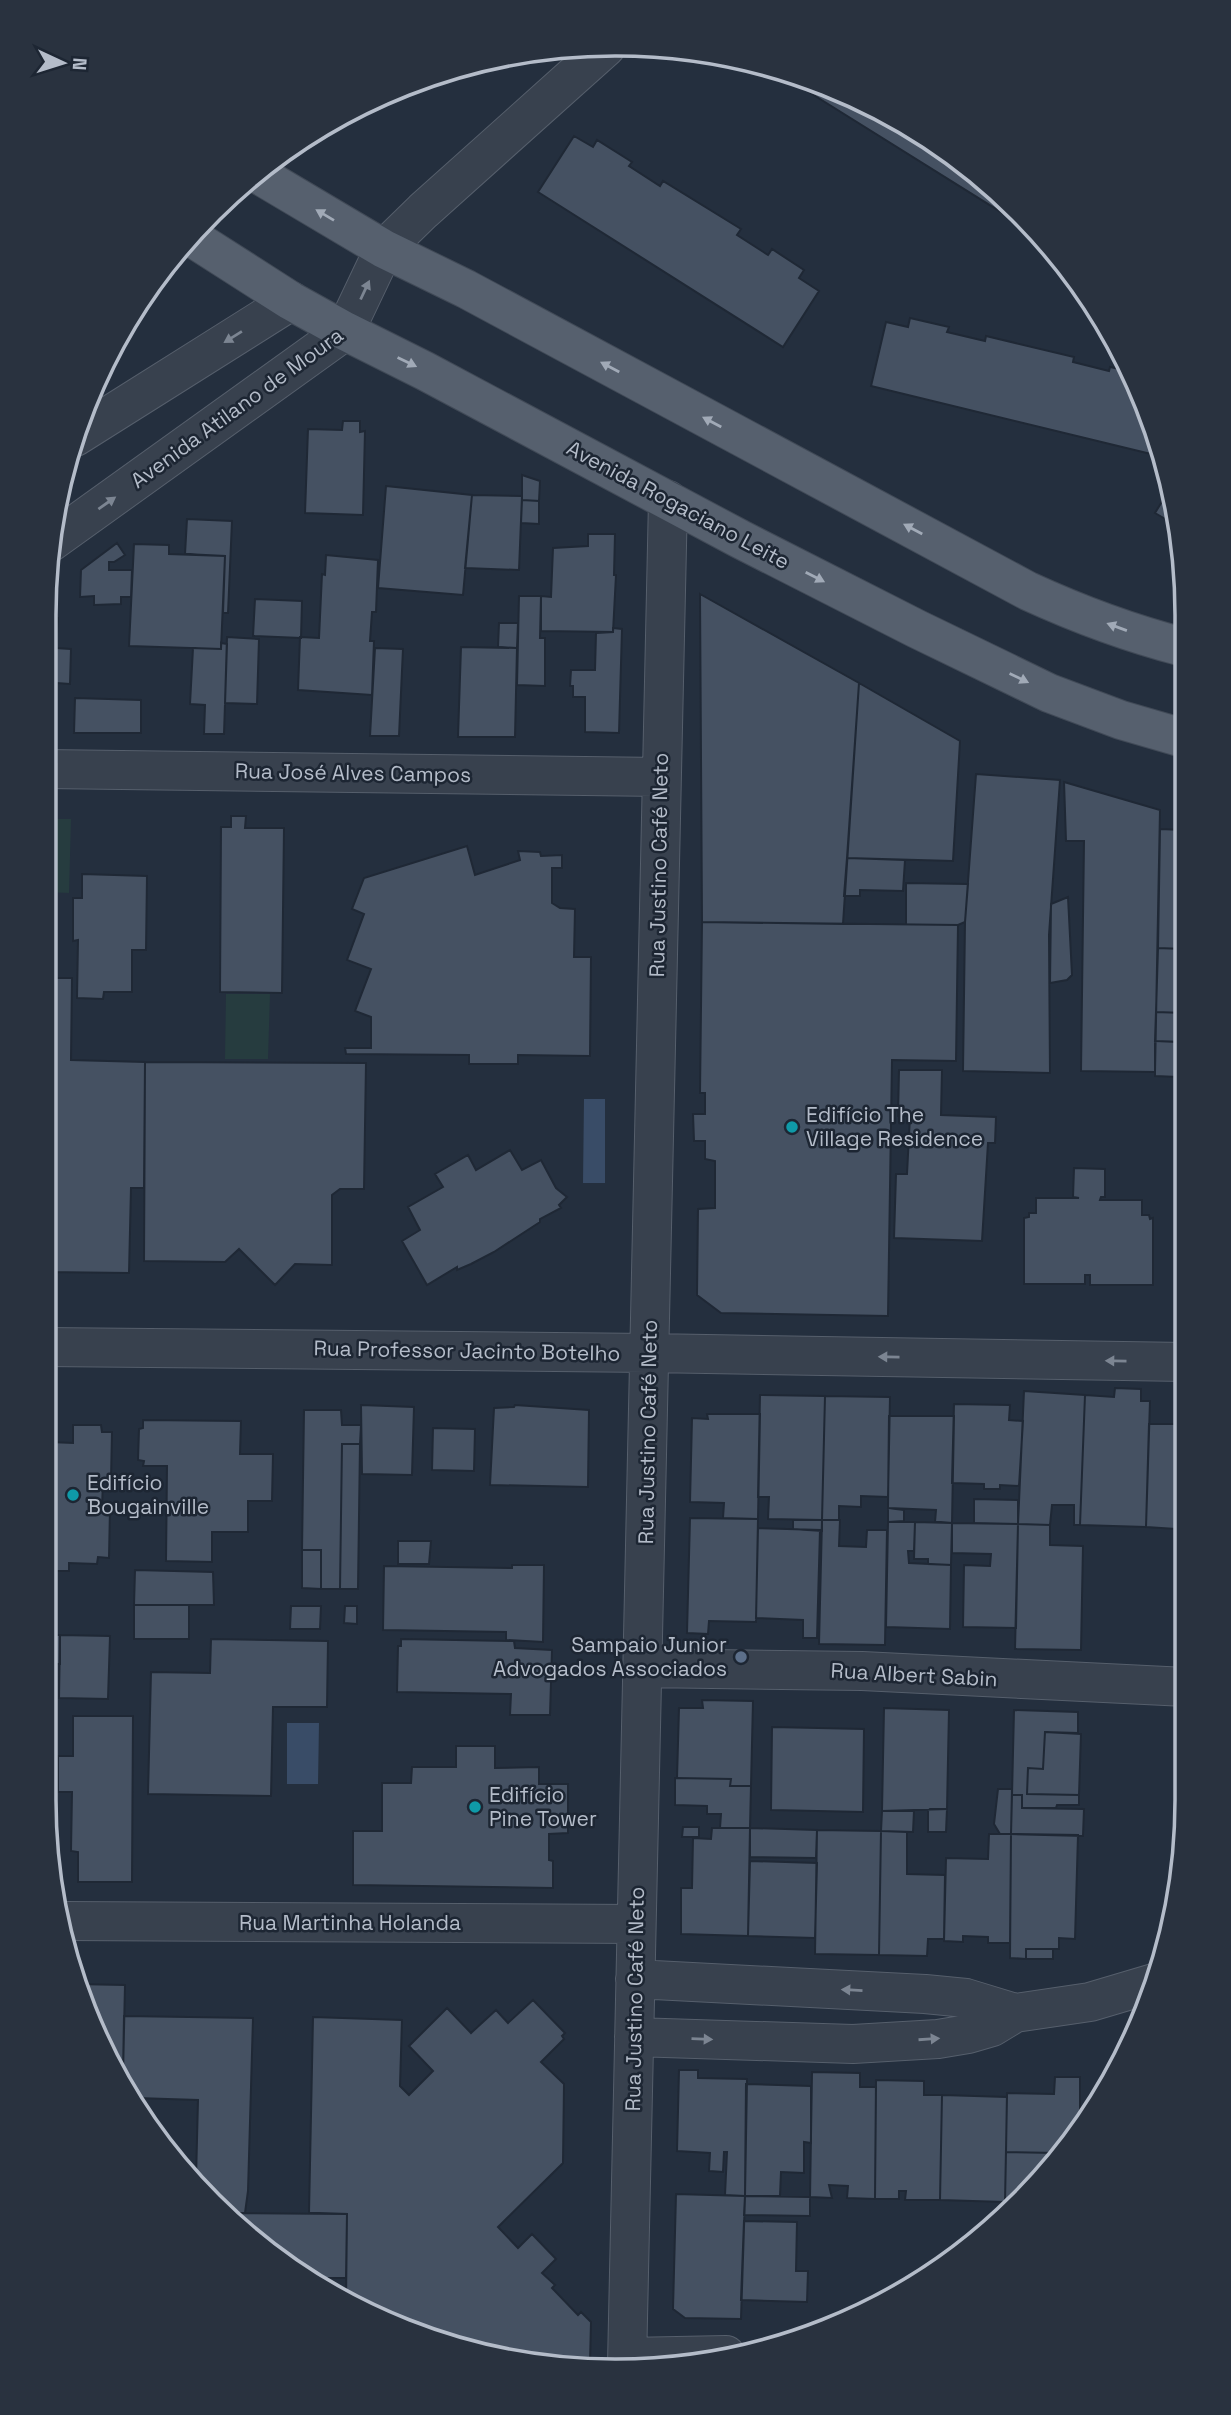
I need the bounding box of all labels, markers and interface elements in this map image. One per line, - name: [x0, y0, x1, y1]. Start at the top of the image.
- north arrow: [28, 28, 98, 98]
- text: N: [67, 57, 92, 71]
- one-way arrow: [315, 208, 334, 221]
- one-way arrow: [359, 280, 370, 300]
- street label: Avenida Atilano de Moura: [125, 321, 348, 494]
- one-way arrow: [224, 331, 243, 344]
- one-way arrow: [397, 356, 417, 367]
- one-way arrow: [600, 361, 620, 373]
- one-way arrow: [702, 416, 722, 427]
- street label: Avenida Rogaciano Leite: [562, 434, 794, 575]
- one-way arrow: [98, 496, 116, 510]
- one-way arrow: [903, 523, 922, 535]
- one-way arrow: [805, 571, 825, 583]
- one-way arrow: [1107, 622, 1128, 633]
- one-way arrow: [1009, 673, 1029, 684]
- street label: Rua Justino Café Neto: [643, 752, 674, 978]
- street label: Rua José Alves Campos: [235, 757, 471, 788]
- place label: Edifício The Village Residence: [806, 1101, 983, 1152]
- marker: Edifício The Village Residence: [784, 1119, 800, 1135]
- street label: Rua Justino Café Neto: [632, 1319, 663, 1545]
- street label: Rua Professor Jacinto Botelho: [313, 1334, 621, 1367]
- one-way arrow: [878, 1351, 900, 1363]
- one-way arrow: [1105, 1355, 1127, 1367]
- place label: Edifício Bougainville: [87, 1469, 209, 1520]
- marker: Edifício Bougainville: [65, 1487, 81, 1503]
- place label: Sampaio Junior Advogados Associados: [493, 1631, 727, 1682]
- marker: Sampaio Junior Advogados Associados: [733, 1649, 749, 1665]
- street label: Rua Albert Sabin: [830, 1657, 998, 1692]
- place label: Edifício Pine Tower: [489, 1781, 597, 1832]
- marker: Edifício Pine Tower: [467, 1799, 483, 1815]
- street label: Rua Justino Café Neto: [619, 1886, 650, 2112]
- street label: Rua Martinha Holanda: [239, 1909, 461, 1936]
- one-way arrow: [840, 1985, 862, 1996]
- one-way arrow: [691, 2033, 713, 2044]
- one-way arrow: [918, 2033, 940, 2044]

